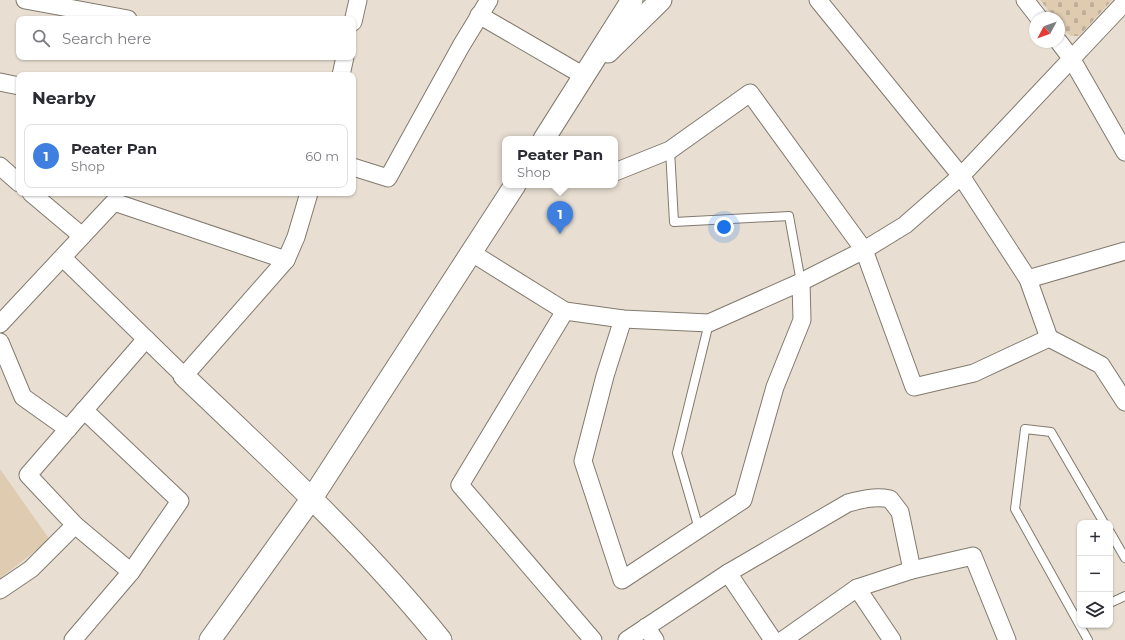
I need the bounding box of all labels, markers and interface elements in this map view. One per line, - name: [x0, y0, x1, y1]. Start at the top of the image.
- north arrow: [1029, 12, 1065, 48]
- search box: [16, 16, 356, 60]
- icon: search: [30, 27, 52, 49]
- text: Search here: [62, 29, 151, 48]
- text: Nearby: [32, 88, 96, 108]
- popup: [502, 136, 618, 188]
- text: Peater Pan: [71, 139, 157, 158]
- text: Peater Pan: [517, 145, 603, 164]
- text: 1: [43, 148, 49, 164]
- text: 60 m: [305, 148, 339, 164]
- text: Shop: [71, 158, 105, 174]
- text: Shop: [517, 164, 551, 180]
- pin: 1: [547, 201, 573, 234]
- your location: [714, 217, 734, 237]
- map controls: [1077, 520, 1113, 628]
- button: +: [1077, 520, 1113, 556]
- button: −: [1077, 556, 1113, 592]
- button: layers: [1077, 592, 1113, 628]

